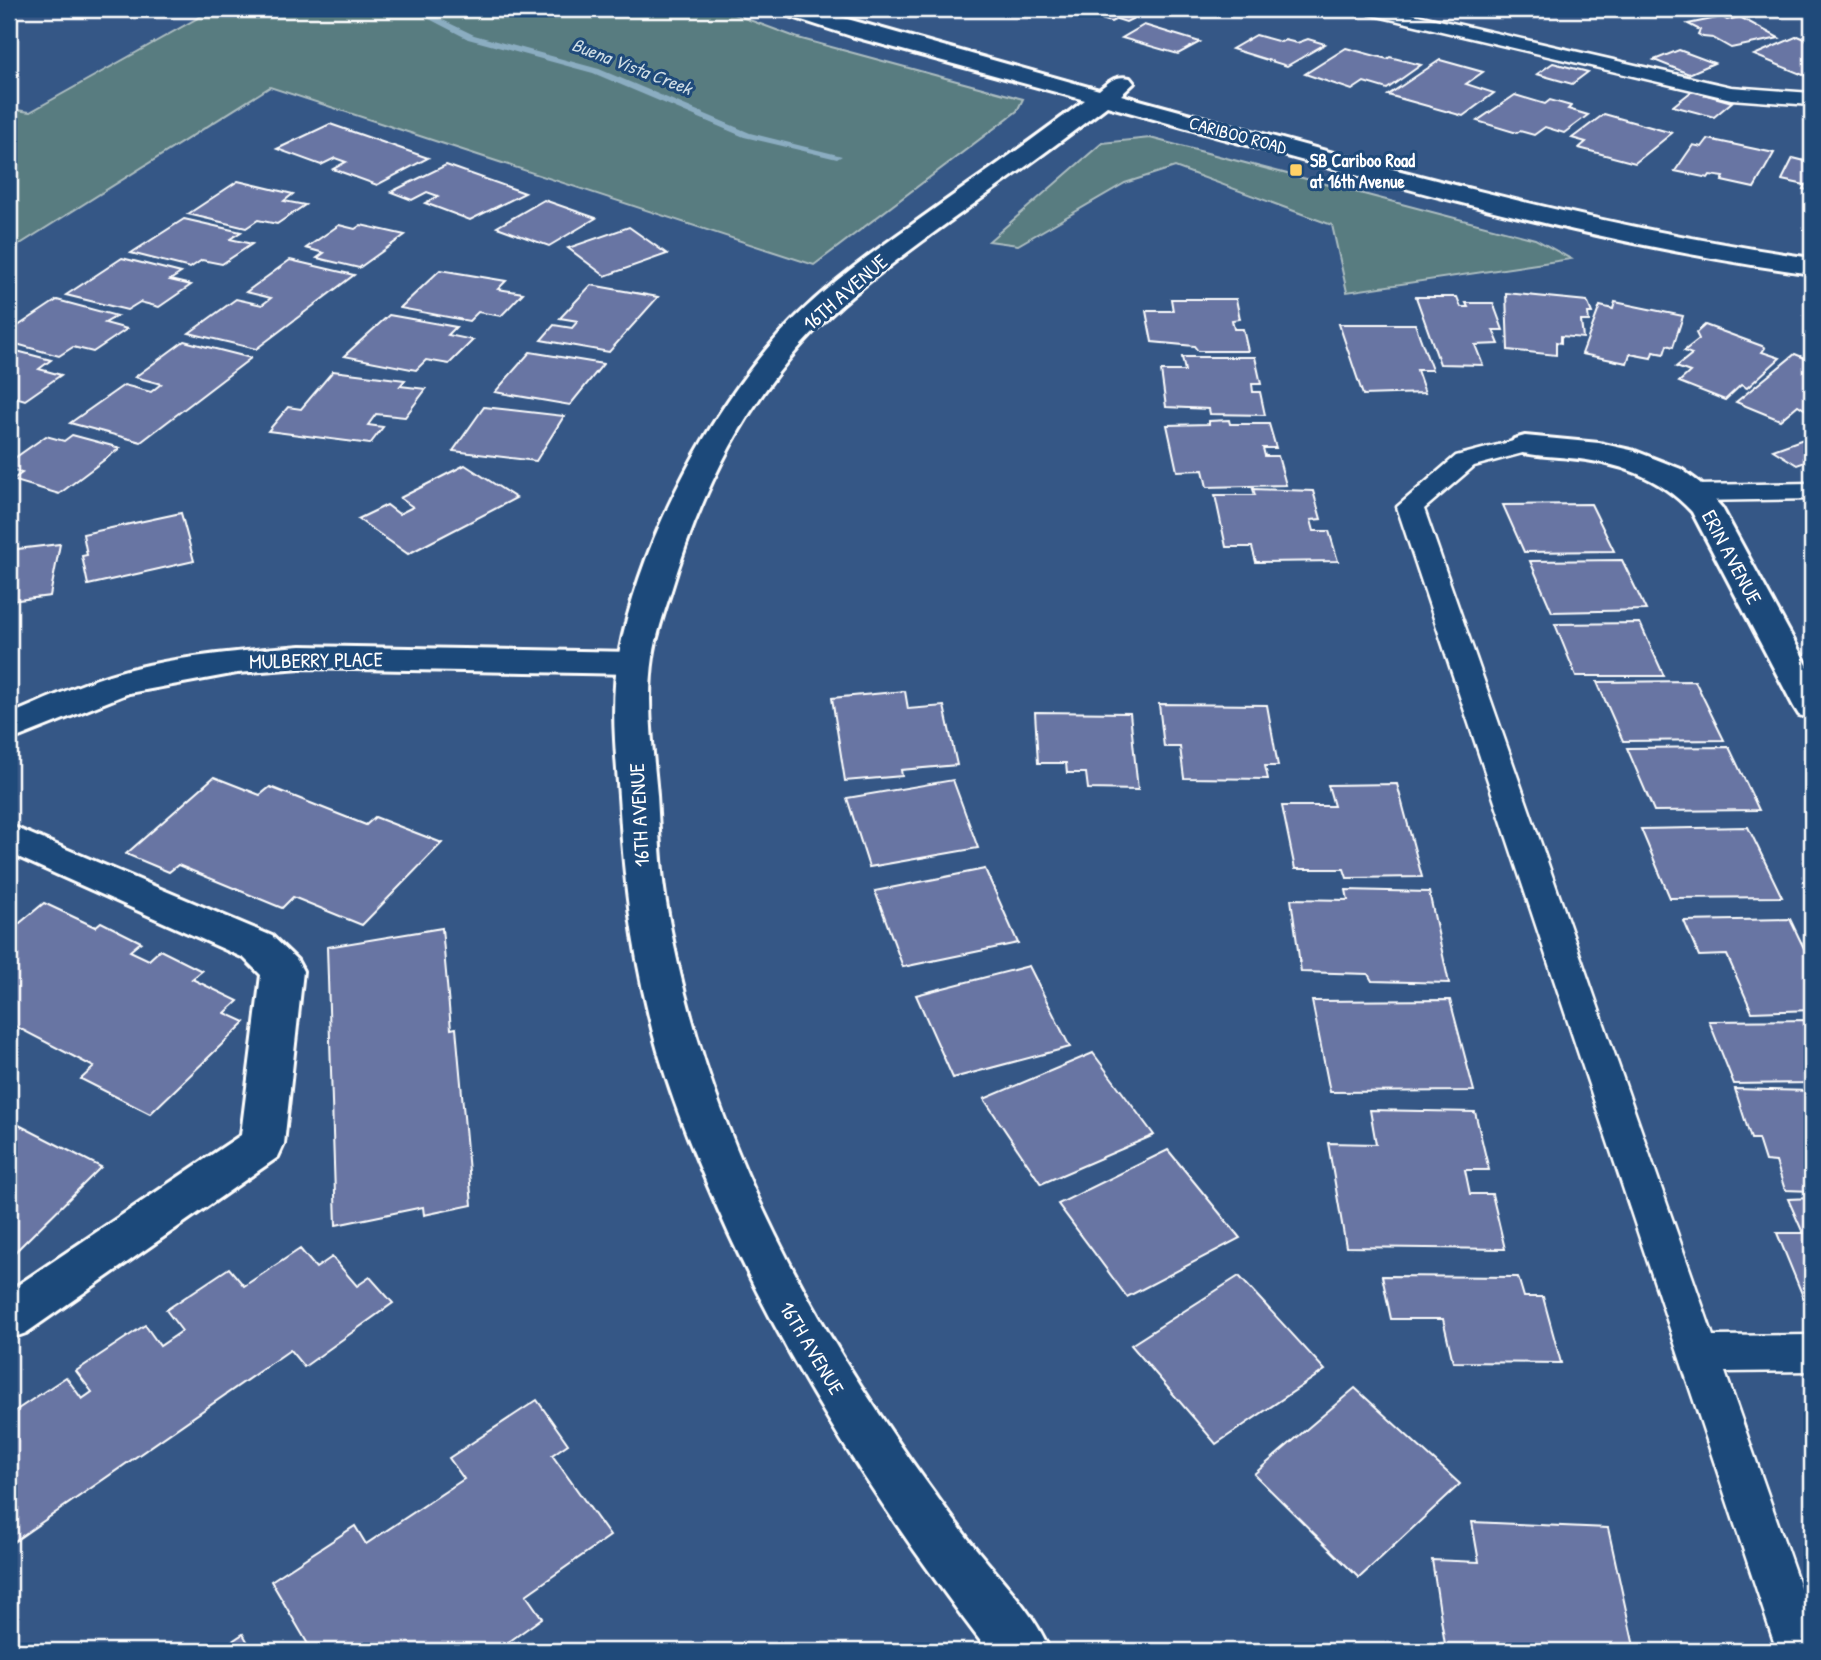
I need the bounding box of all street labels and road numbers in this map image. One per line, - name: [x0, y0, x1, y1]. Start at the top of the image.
- street label: CARIBOO ROAD: [1187, 110, 1290, 160]
- street label: 16TH AVENUE: [796, 247, 894, 337]
- street label: ERIN AVENUE: [1695, 505, 1769, 609]
- street label: MULBERRY PLACE: [249, 644, 383, 676]
- street label: 16TH AVENUE: [622, 762, 656, 868]
- street label: 16TH AVENUE: [773, 1296, 851, 1400]

